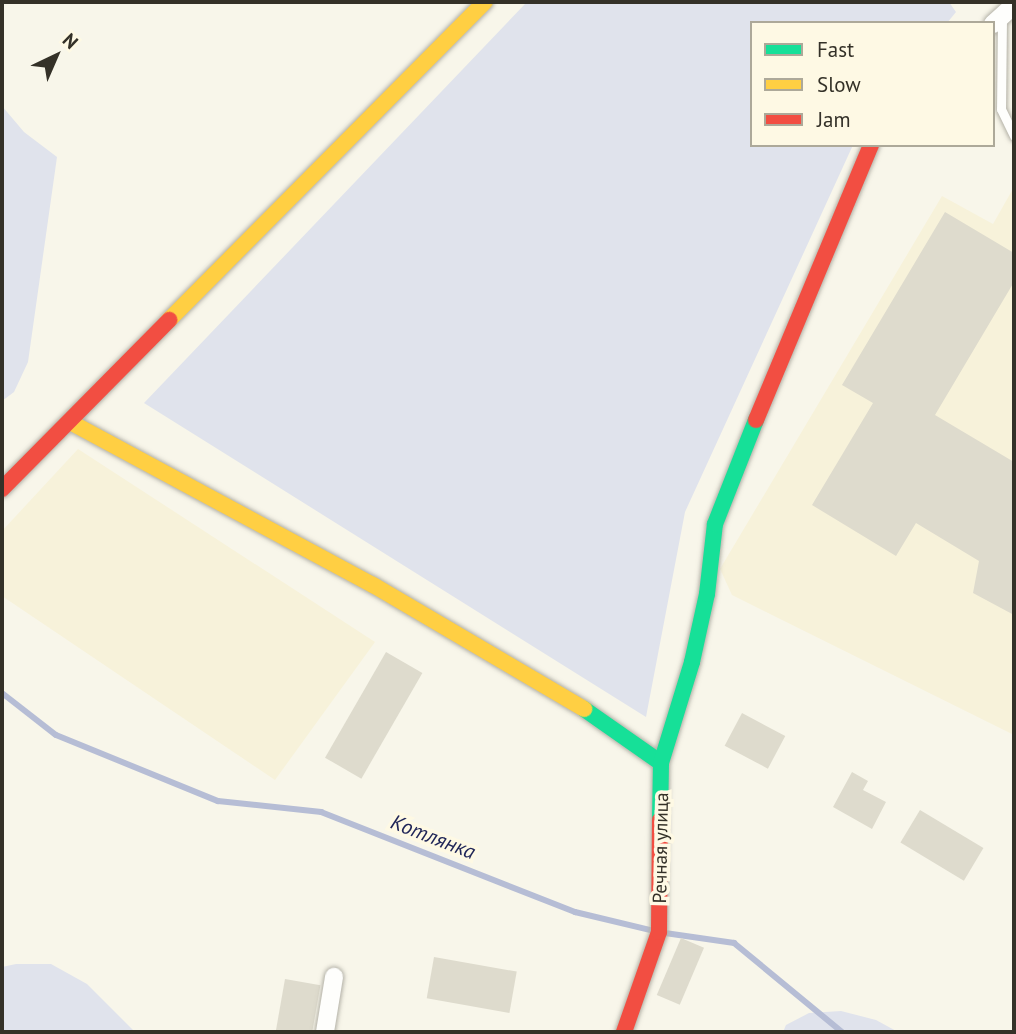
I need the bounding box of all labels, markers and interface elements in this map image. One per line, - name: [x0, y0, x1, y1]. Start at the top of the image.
- north arrow: [21, 21, 91, 91]
- legend: [750, 21, 995, 147]
- text: N: [58, 28, 83, 54]
- text: Fast: [817, 36, 854, 63]
- text: Slow: [817, 71, 861, 98]
- text: Jam: [817, 106, 851, 133]
- street label: Речная улица: [649, 792, 673, 904]
- water label: Котлянка: [387, 809, 479, 865]

